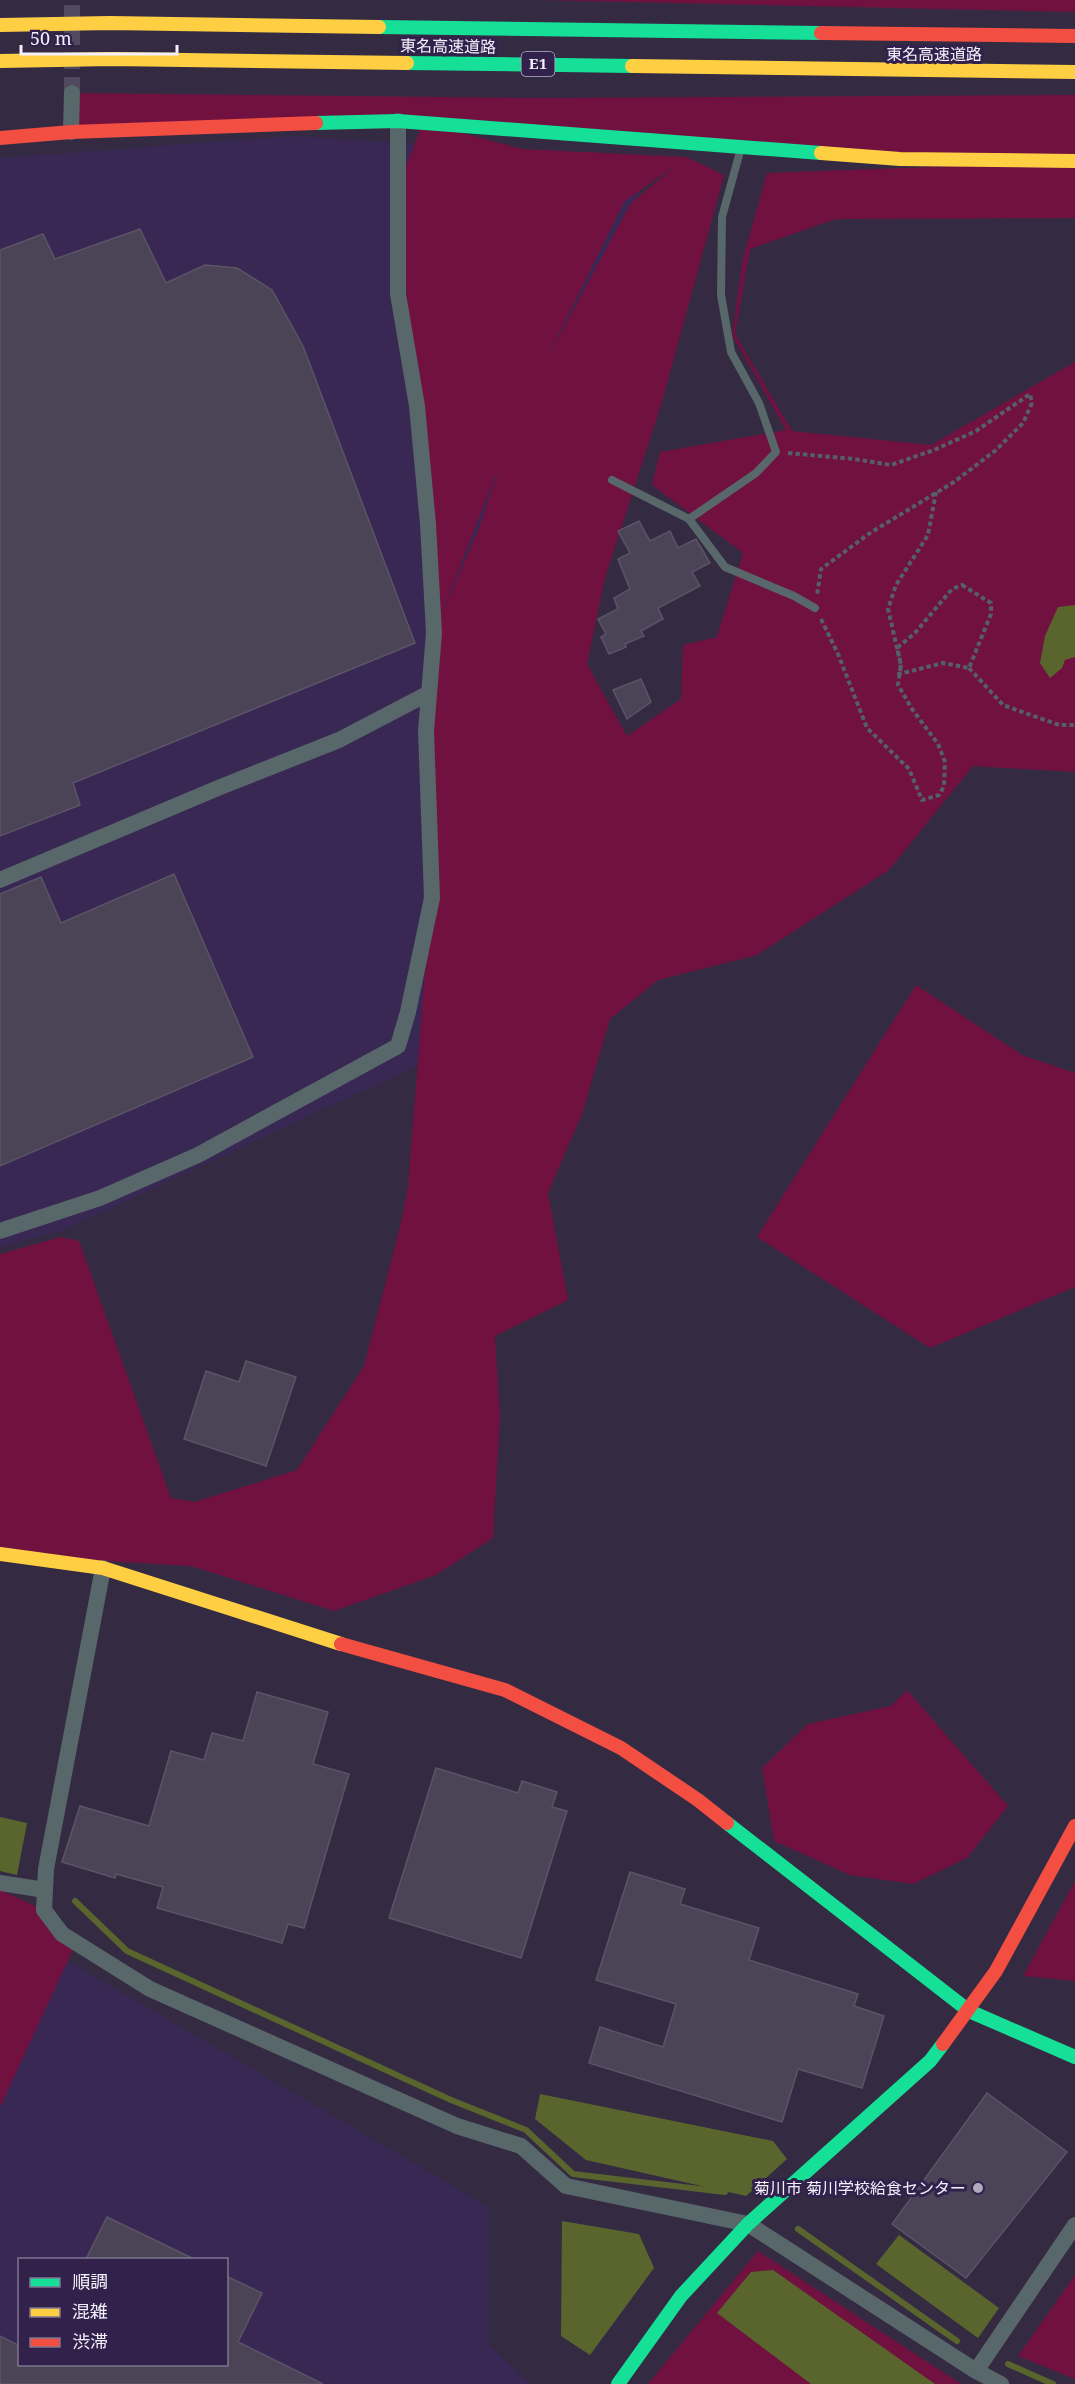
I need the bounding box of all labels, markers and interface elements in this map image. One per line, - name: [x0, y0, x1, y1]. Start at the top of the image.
- scale bar: [21, 18, 177, 56]
- text: 50 m: [30, 26, 72, 50]
- street label: 東名高速道路: [400, 34, 496, 58]
- street label: 東名高速道路: [886, 43, 982, 65]
- road number: E1: [522, 52, 554, 76]
- place label: 菊川市 菊川学校給食センター: [754, 2177, 966, 2199]
- marker: 菊川市 菊川学校給食センター: [971, 2181, 985, 2195]
- legend: [18, 2258, 228, 2366]
- text: 順調: [72, 2269, 108, 2293]
- text: 混雑: [72, 2299, 108, 2323]
- text: 渋滞: [72, 2329, 108, 2353]

